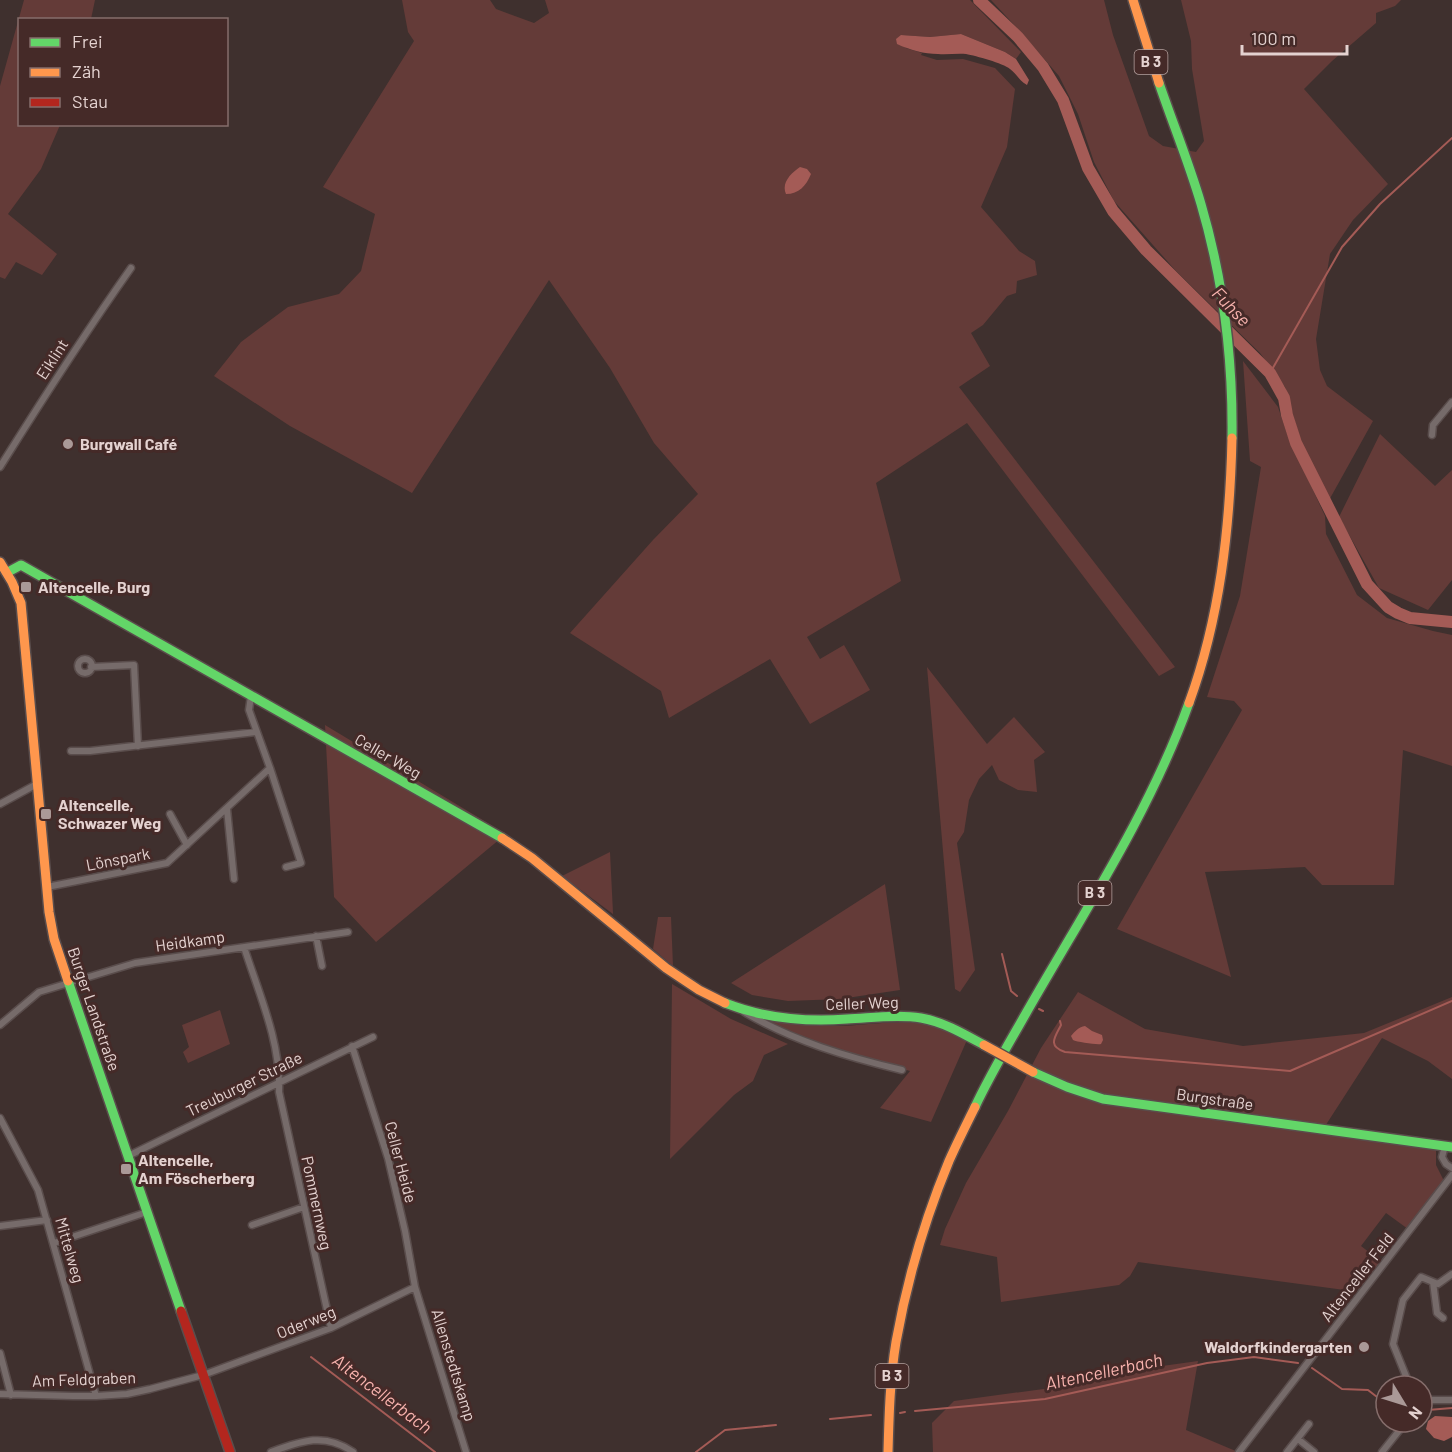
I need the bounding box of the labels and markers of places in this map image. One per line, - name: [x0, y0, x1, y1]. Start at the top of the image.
- place label: Burgwall Café: [80, 434, 177, 453]
- marker: Burgwall Café: [61, 437, 75, 451]
- place label: Altencelle, Burg: [38, 577, 150, 596]
- marker: Altencelle, Burg: [19, 580, 33, 594]
- place label: Altencelle, Schwazer Weg: [58, 795, 161, 832]
- marker: Altencelle, Schwazer Weg: [39, 807, 53, 821]
- place label: Altencelle, Am Föscherberg: [138, 1150, 255, 1187]
- marker: Altencelle, Am Föscherberg: [119, 1162, 133, 1176]
- place label: Waldorfkindergarten: [1204, 1337, 1352, 1356]
- marker: Waldorfkindergarten: [1357, 1340, 1371, 1354]

